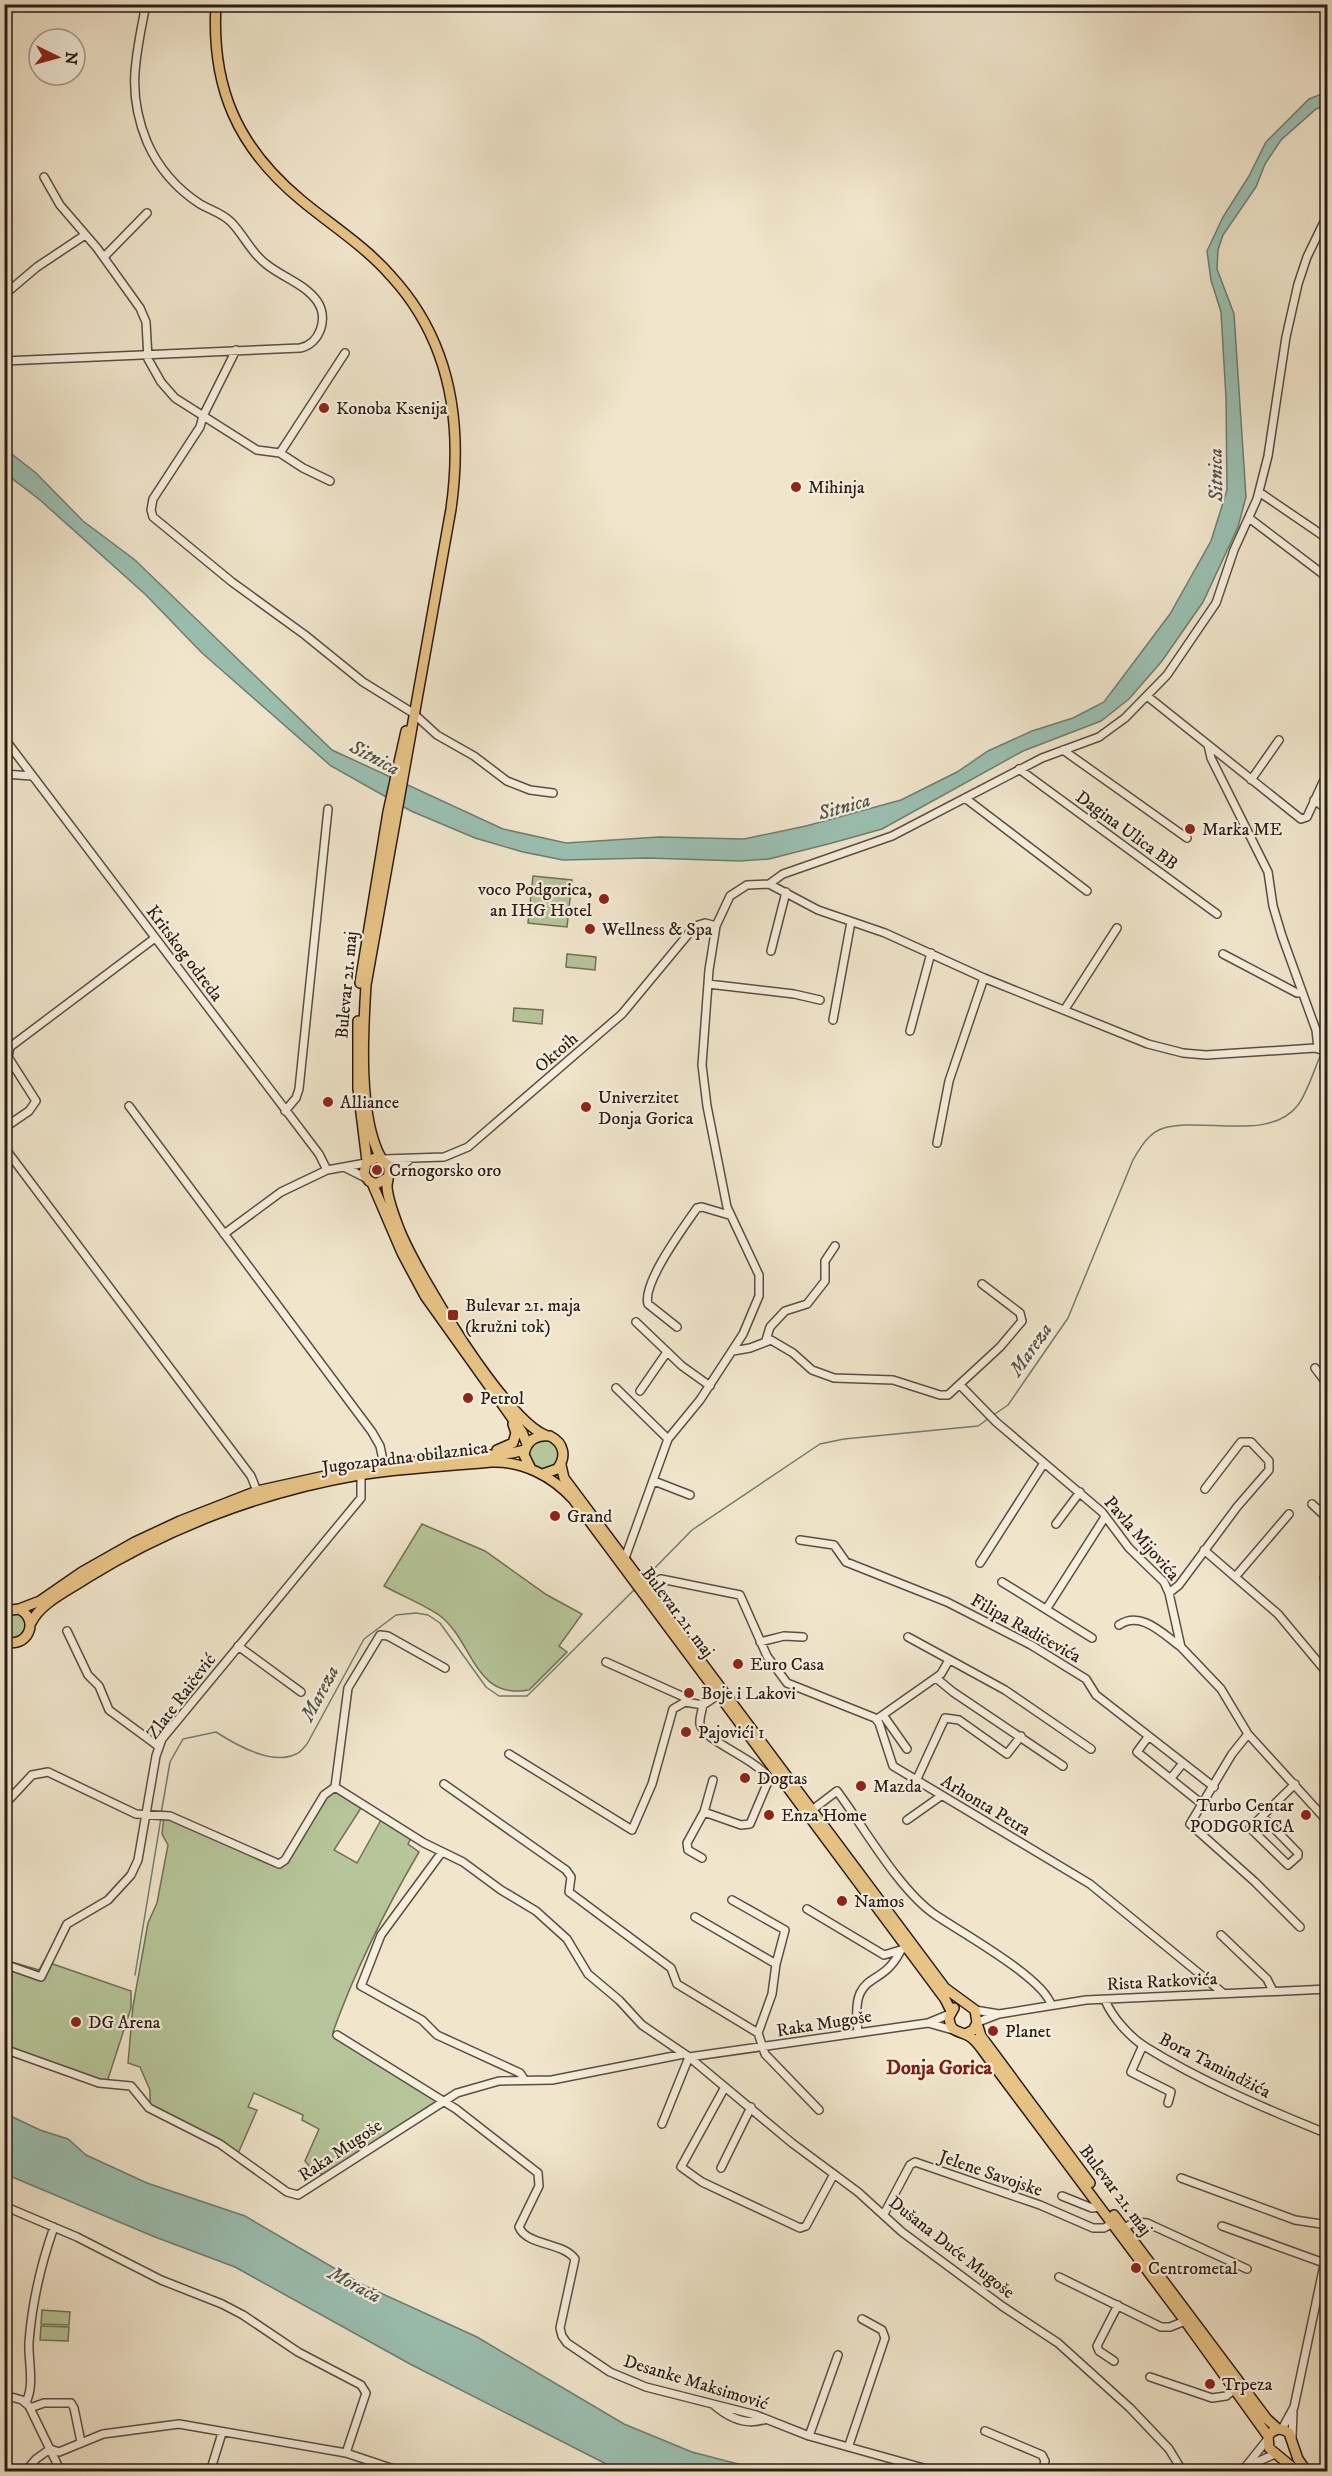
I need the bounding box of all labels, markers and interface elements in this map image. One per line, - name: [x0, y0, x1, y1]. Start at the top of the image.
- north arrow: [27, 27, 87, 87]
- text: N: [60, 51, 81, 66]
- place label: Konoba Ksenija: [336, 398, 448, 420]
- marker: Konoba Ksenija: [317, 401, 331, 415]
- water label: Sitnica: [1204, 448, 1229, 503]
- place label: Mihinja: [808, 477, 865, 499]
- marker: Mihinja: [789, 480, 803, 494]
- water label: Sitnica: [344, 734, 404, 782]
- street label: Dagina Ulica BB: [1071, 786, 1182, 875]
- water label: Sitnica: [814, 788, 873, 827]
- place label: Marka ME: [1202, 819, 1283, 841]
- marker: Marka ME: [1183, 822, 1197, 836]
- place label: voco Podgorica, an IHG Hotel: [477, 879, 593, 922]
- marker: voco Podgorica, an IHG Hotel: [597, 892, 611, 906]
- street label: Kritskog odreda: [141, 901, 228, 1006]
- place label: Wellness & Spa: [601, 919, 713, 941]
- marker: Wellness & Spa: [583, 922, 597, 936]
- street label: Bulevar 21. maj: [331, 930, 363, 1040]
- street label: Oktoih: [531, 1028, 583, 1077]
- place label: Univerzitet Donja Gorica: [598, 1087, 694, 1130]
- place label: Alliance: [340, 1092, 399, 1114]
- marker: Alliance: [321, 1095, 335, 1109]
- marker: Univerzitet Donja Gorica: [579, 1100, 593, 1114]
- place label: Crnogorsko oro: [389, 1160, 502, 1182]
- marker: Crnogorsko oro: [370, 1163, 384, 1177]
- place label: Bulevar 21. maja (kružni tok): [465, 1295, 581, 1338]
- marker: Bulevar 21. maja (kružni tok): [446, 1308, 460, 1322]
- water label: Mareza: [1003, 1318, 1059, 1383]
- place label: Petrol: [480, 1388, 525, 1410]
- marker: Petrol: [461, 1391, 475, 1405]
- street label: Jugozapadna obilaznica: [319, 1437, 490, 1479]
- street label: Pavla Mijovića: [1099, 1492, 1184, 1586]
- place label: Grand: [567, 1506, 612, 1528]
- marker: Grand: [548, 1509, 562, 1523]
- street label: Bulevar 21. maj: [636, 1563, 719, 1662]
- street label: Filipa Radičevića: [967, 1590, 1085, 1668]
- street label: Zlate Raičević: [142, 1649, 221, 1744]
- place label: Euro Casa: [750, 1654, 824, 1676]
- marker: Euro Casa: [731, 1657, 745, 1671]
- water label: Mareza: [294, 1662, 345, 1728]
- place label: Boje i Lakovi: [701, 1683, 796, 1705]
- marker: Boje i Lakovi: [682, 1686, 696, 1700]
- place label: Pajovići 1: [698, 1722, 765, 1744]
- marker: Pajovići 1: [679, 1725, 693, 1739]
- place label: Dogtas: [757, 1768, 807, 1790]
- marker: Dogtas: [738, 1771, 752, 1785]
- street label: Arhonta Petra: [937, 1771, 1035, 1841]
- place label: Mazda: [873, 1776, 922, 1798]
- marker: Mazda: [854, 1779, 868, 1793]
- place label: Turbo Centar PODGORICA: [1190, 1795, 1295, 1838]
- place label: Enza Home: [781, 1805, 867, 1827]
- marker: Enza Home: [762, 1808, 776, 1822]
- marker: Turbo Centar PODGORICA: [1299, 1808, 1313, 1822]
- place label: Namos: [854, 1891, 904, 1913]
- marker: Namos: [835, 1894, 849, 1908]
- street label: Rista Ratkovića: [1106, 1968, 1218, 1996]
- street label: Raka Mugoše: [775, 2006, 873, 2042]
- place label: DG Arena: [88, 2012, 161, 2034]
- marker: DG Arena: [69, 2015, 83, 2029]
- place label: Planet: [1005, 2021, 1051, 2043]
- marker: Planet: [986, 2024, 1000, 2038]
- street label: Bora Tamindžića: [1155, 2028, 1274, 2104]
- district label: Donja Gorica: [886, 2056, 993, 2081]
- street label: Raka Mugoše: [295, 2115, 386, 2187]
- street label: Bulevar 21. maj: [1074, 2141, 1157, 2240]
- street label: Jelene Savojske: [934, 2145, 1045, 2202]
- street label: Dušana Duće Mugoše: [884, 2192, 1019, 2304]
- place label: Centrometal: [1148, 2258, 1238, 2280]
- water label: Morača: [322, 2260, 385, 2310]
- marker: Centrometal: [1129, 2261, 1143, 2275]
- street label: Desanke Maksimović: [621, 2350, 771, 2416]
- place label: Trpeza: [1222, 2374, 1273, 2396]
- marker: Trpeza: [1203, 2377, 1217, 2391]

